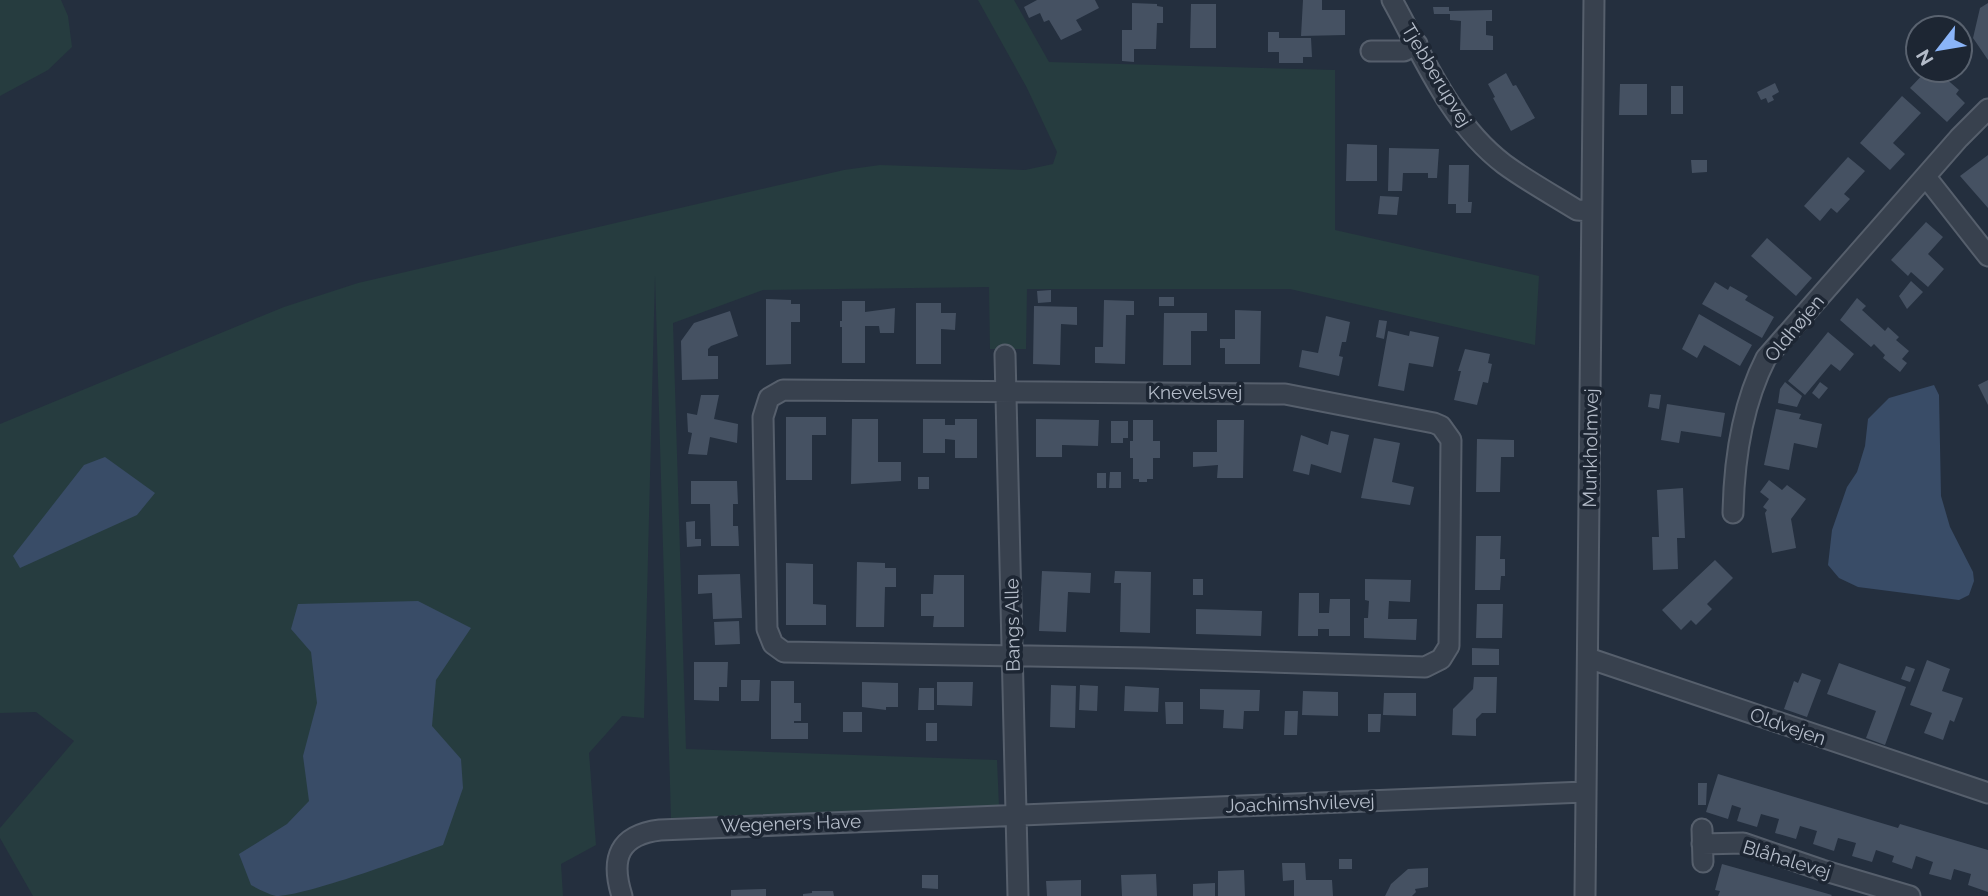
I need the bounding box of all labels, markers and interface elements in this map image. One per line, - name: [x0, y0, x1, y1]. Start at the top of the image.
- north arrow: [1904, 14, 1974, 84]
- street label: Tjebberupvej: [1398, 20, 1476, 130]
- text: N: [1911, 46, 1938, 70]
- street label: Oldhøjen: [1760, 290, 1828, 366]
- street label: Knevelsvej: [1148, 381, 1242, 403]
- street label: Munkholmvej: [1578, 388, 1602, 508]
- street label: Bangs Alle: [1000, 578, 1024, 672]
- street label: Oldvejen: [1747, 703, 1829, 749]
- street label: Joachimshvilevej: [1225, 789, 1375, 817]
- street label: Wegeners Have: [720, 810, 862, 836]
- street label: Blåhalevej: [1740, 835, 1834, 883]

